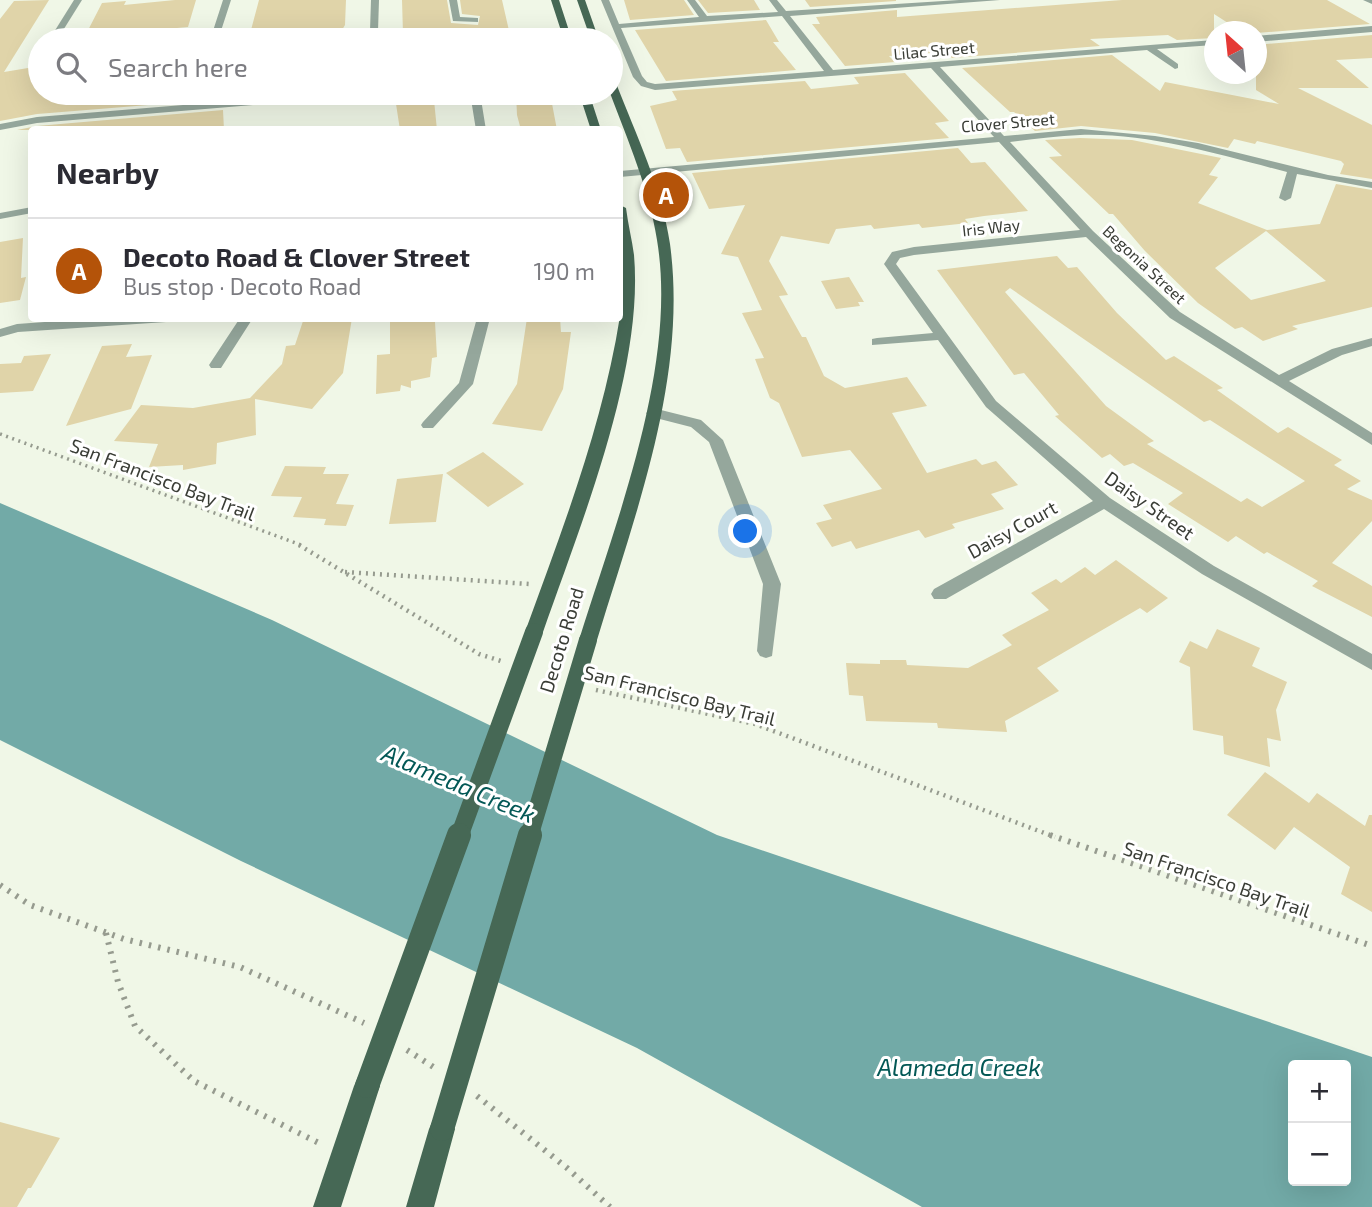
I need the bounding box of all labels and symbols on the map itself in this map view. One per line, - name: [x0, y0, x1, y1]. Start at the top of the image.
- north arrow: [1204, 21, 1267, 84]
- street label: Lilac Street: [893, 37, 975, 63]
- street label: Clover Street: [960, 108, 1056, 136]
- pin: A: [643, 169, 689, 221]
- street label: Iris Way: [961, 214, 1022, 239]
- street label: Begonia Street: [1100, 221, 1190, 307]
- street label: San Francisco Bay Trail: [67, 433, 259, 525]
- street label: Daisy Street: [1101, 466, 1199, 544]
- street label: Daisy Court: [963, 495, 1061, 563]
- your location: [728, 514, 762, 548]
- street label: Decoto Road: [534, 585, 588, 695]
- street label: San Francisco Bay Trail: [582, 660, 778, 730]
- water label: Alameda Creek: [377, 737, 540, 828]
- street label: San Francisco Bay Trail: [1120, 836, 1314, 922]
- water label: Alameda Creek: [876, 1052, 1041, 1081]

